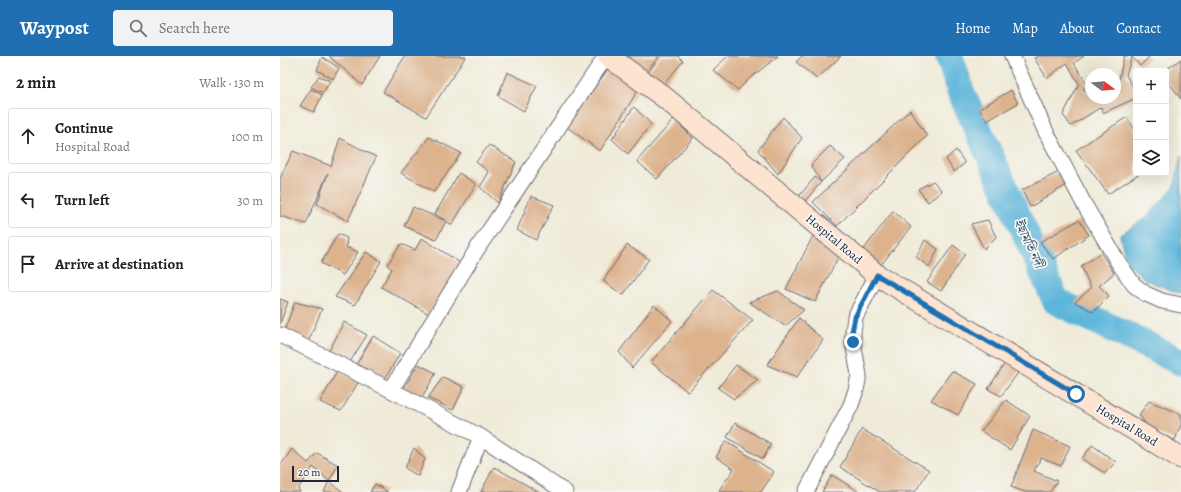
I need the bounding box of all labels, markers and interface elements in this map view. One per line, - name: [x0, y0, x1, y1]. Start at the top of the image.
- search box: [113, 10, 393, 46]
- text: Waypost: [20, 15, 89, 41]
- icon: search: [127, 17, 149, 39]
- text: Search here: [159, 18, 230, 38]
- text: Home: [955, 19, 990, 38]
- text: Map: [1012, 19, 1038, 38]
- text: About: [1060, 19, 1094, 38]
- text: Contact: [1116, 19, 1161, 38]
- north arrow: [1085, 68, 1121, 104]
- map controls: [1133, 68, 1169, 176]
- button: +: [1133, 68, 1169, 104]
- text: 2 min: [16, 71, 56, 94]
- text: Walk · 130 m: [199, 74, 264, 91]
- button: −: [1133, 104, 1169, 140]
- text: Continue: [55, 118, 113, 138]
- icon: ahead: [17, 125, 39, 147]
- text: 100 m: [231, 128, 263, 145]
- text: Hospital Road: [55, 138, 130, 155]
- button: layers: [1133, 140, 1169, 176]
- icon: left: [17, 189, 39, 211]
- text: Turn left: [55, 190, 110, 210]
- text: 30 m: [237, 192, 263, 209]
- street label: Hospital Road: [802, 211, 866, 268]
- water label: ইছামতি নদী: [1010, 216, 1048, 271]
- icon: arrive: [17, 253, 39, 275]
- text: Arrive at destination: [55, 254, 184, 274]
- route end: [844, 333, 862, 351]
- route start: [1067, 385, 1085, 403]
- street label: Hospital Road: [1093, 400, 1161, 450]
- scale bar: [292, 464, 339, 483]
- text: 20 m: [298, 465, 320, 480]

